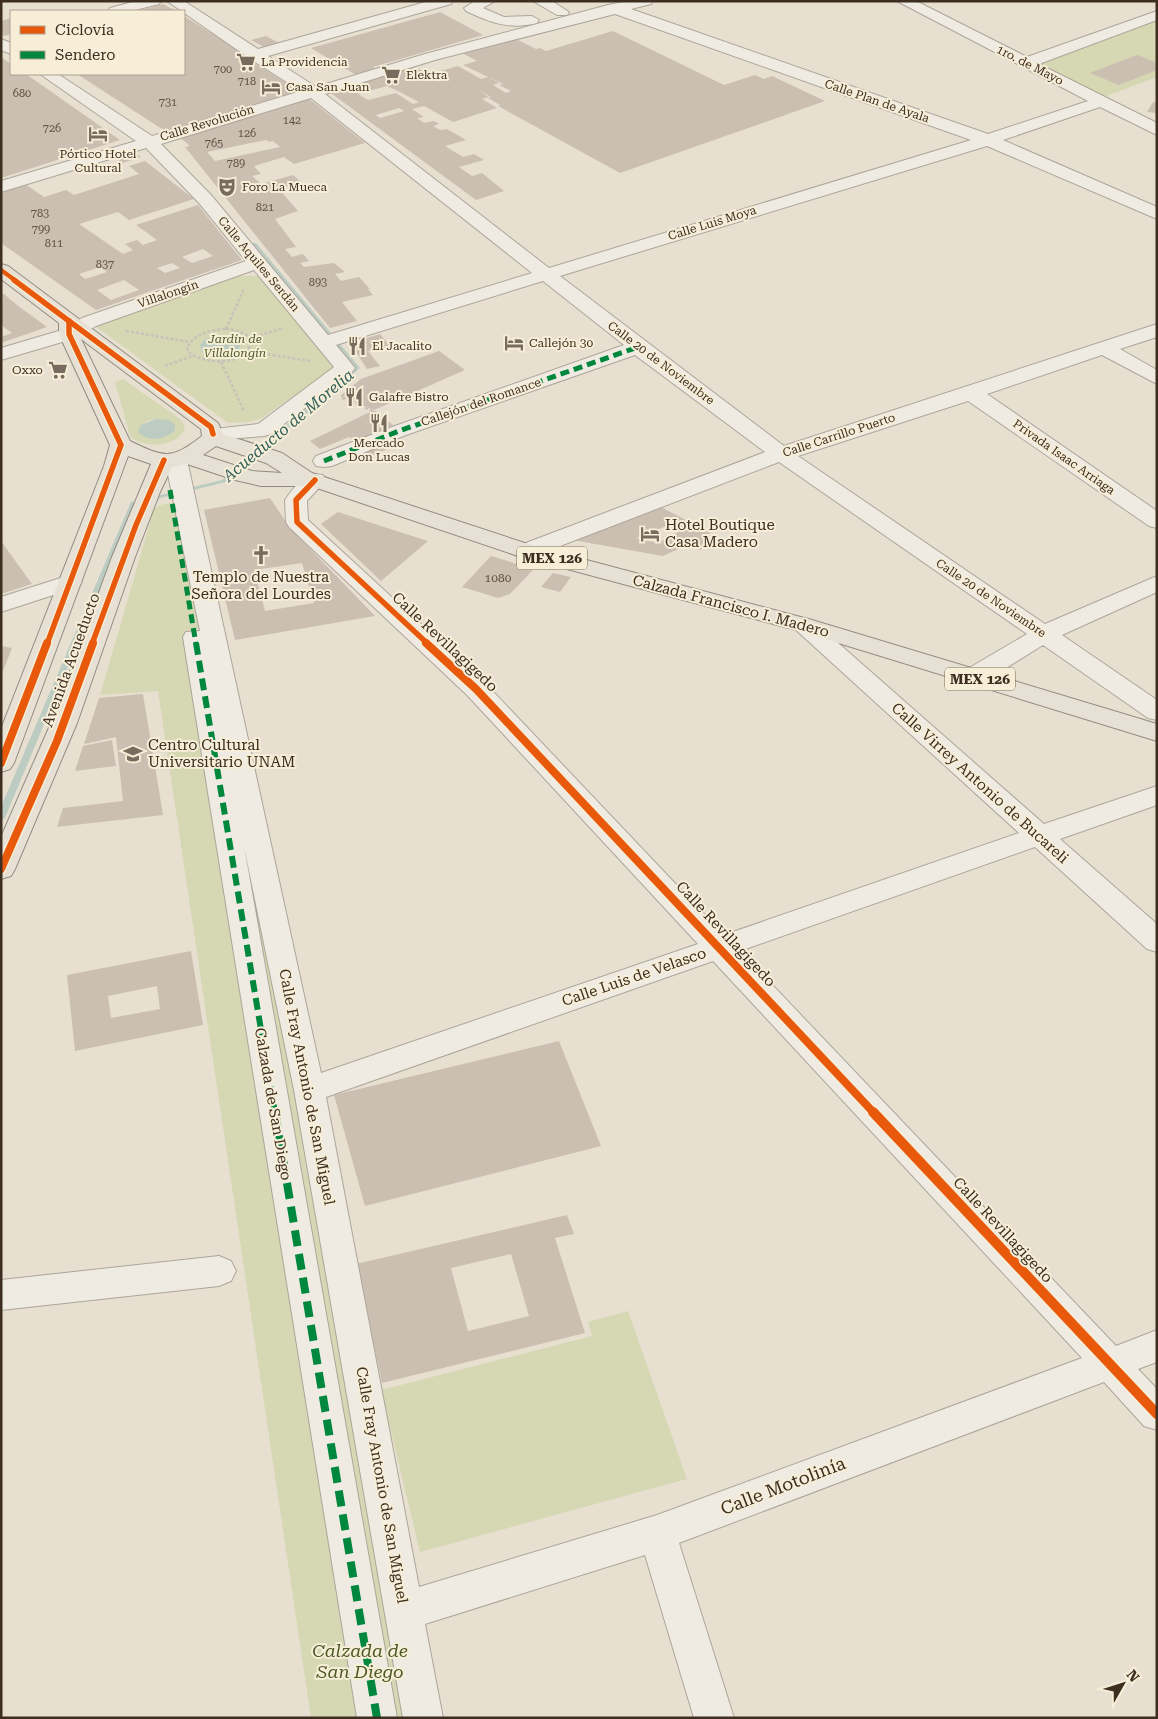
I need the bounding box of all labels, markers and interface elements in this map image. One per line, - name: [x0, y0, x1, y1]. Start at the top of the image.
- legend: [10, 10, 185, 75]
- text: Ciclovía: [55, 21, 114, 39]
- street label: 1ro. de Mayo: [994, 42, 1066, 88]
- text: Sendero: [55, 46, 116, 64]
- supermarket icon: La Providencia: [235, 51, 257, 73]
- place label: La Providencia: [261, 55, 348, 69]
- house number: 700: [214, 63, 232, 76]
- supermarket icon: Elektra: [380, 64, 402, 86]
- place label: Elektra: [406, 68, 448, 82]
- house number: 718: [238, 75, 256, 88]
- hotel icon: Casa San Juan: [260, 76, 282, 98]
- street label: Calle Plan de Ayala: [823, 77, 932, 126]
- place label: Casa San Juan: [286, 80, 370, 94]
- house number: 680: [13, 87, 31, 100]
- house number: 731: [159, 96, 177, 109]
- street label: Calle Revolución: [158, 102, 256, 144]
- house number: 142: [283, 114, 301, 127]
- house number: 726: [43, 122, 61, 135]
- hotel icon: Pórtico Hotel Cultural: [87, 123, 109, 145]
- house number: 126: [238, 127, 256, 140]
- house number: 765: [205, 137, 223, 150]
- place label: Pórtico Hotel Cultural: [59, 147, 137, 175]
- house number: 789: [227, 157, 245, 170]
- theatre icon: Foro La Mueca: [216, 176, 238, 198]
- place label: Foro La Mueca: [242, 180, 328, 194]
- house number: 821: [256, 201, 274, 214]
- street label: Calle Luis Moya: [666, 203, 758, 243]
- house number: 783: [31, 207, 49, 220]
- street label: Calle Aquiles Serdán: [215, 214, 303, 314]
- house number: 799: [32, 223, 50, 236]
- house number: 811: [45, 237, 63, 250]
- house number: 837: [96, 258, 114, 271]
- house number: 893: [309, 276, 327, 289]
- street label: Villalongín: [136, 277, 200, 311]
- street label: Calle 20 de Noviembre: [605, 318, 717, 408]
- park label: Jardín de Villalongín: [204, 332, 266, 360]
- hotel icon: Callejón 30: [503, 332, 525, 354]
- restaurant icon: El Jacalito: [346, 335, 368, 357]
- place label: Callejón 30: [529, 336, 594, 350]
- place label: El Jacalito: [372, 339, 432, 353]
- supermarket icon: Oxxo: [47, 359, 69, 381]
- place label: Oxxo: [12, 363, 43, 377]
- water label: Acueducto de Morelia: [218, 365, 358, 486]
- street label: Callejón del Romance: [419, 375, 543, 429]
- restaurant icon: Galafre Bistro: [343, 386, 365, 408]
- place label: Galafre Bistro: [369, 390, 449, 404]
- street label: Calle Carrillo Puerto: [781, 410, 897, 460]
- restaurant icon: Mercado Don Lucas: [368, 412, 390, 434]
- street label: Privada Isaac Arriaga: [1010, 417, 1118, 498]
- place label: Mercado Don Lucas: [348, 436, 410, 464]
- place label: Hotel Boutique Casa Madero: [665, 516, 775, 551]
- hotel icon: Hotel Boutique Casa Madero: [639, 523, 661, 545]
- church icon: Templo de Nuestra Señora del Lourdes: [250, 544, 272, 566]
- road number: MEX 126: [517, 546, 587, 570]
- street label: Calle 20 de Noviembre: [933, 556, 1049, 640]
- place label: Templo de Nuestra Señora del Lourdes: [191, 568, 331, 603]
- house number: 1080: [485, 571, 512, 585]
- street label: Calzada Francisco I. Madero: [631, 571, 831, 641]
- street label: Calle Revillagigedo: [388, 588, 502, 696]
- street label: Avenida Acueducto: [38, 591, 104, 729]
- road number: MEX 126: [945, 668, 1015, 691]
- street label: Calle Virrey Antonio de Bucareli: [888, 699, 1072, 867]
- place label: Centro Cultural Universitario UNAM: [148, 736, 295, 771]
- school or university icon: Centro Cultural Universitario UNAM: [122, 743, 144, 765]
- street label: Calle Revillagigedo: [672, 877, 780, 991]
- street label: Calle Luis de Velasco: [559, 944, 709, 1010]
- street label: Calle Fray Antonio de San Miguel: [275, 967, 339, 1207]
- street label: Calzada de San Diego: [251, 1026, 295, 1182]
- street label: Calle Revillagigedo: [949, 1173, 1057, 1287]
- street label: Calle Fray Antonio de San Miguel: [352, 1365, 412, 1605]
- street label: Calle Motolinía: [717, 1452, 849, 1519]
- park label: Calzada de San Diego: [312, 1640, 408, 1682]
- north arrow: [1098, 1659, 1148, 1709]
- text: N: [1123, 1667, 1143, 1685]

